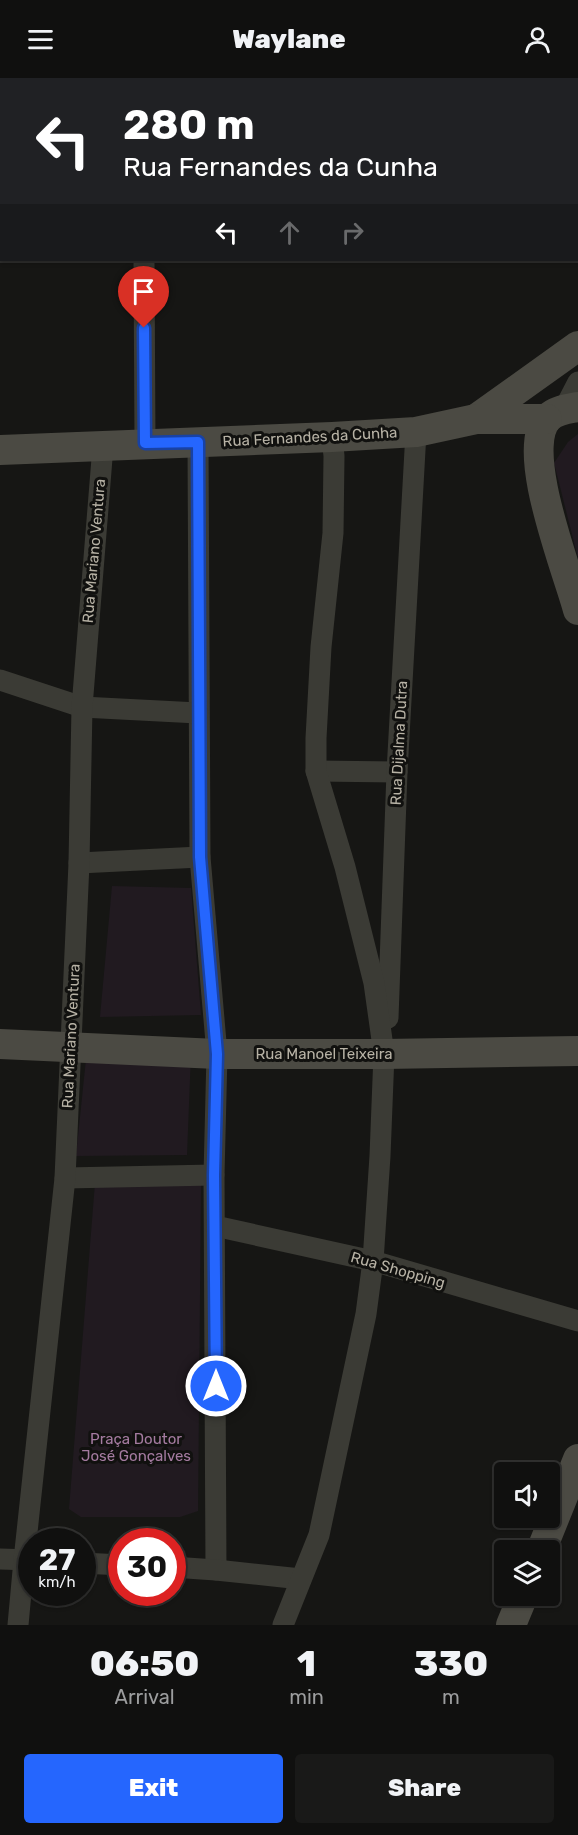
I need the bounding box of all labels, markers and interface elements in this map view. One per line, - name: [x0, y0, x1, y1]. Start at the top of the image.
- icon: menu: [24, 23, 57, 56]
- text: Waylane: [232, 23, 346, 55]
- icon: person: [521, 23, 554, 56]
- text: 280 m: [123, 100, 255, 150]
- icon: left: [24, 102, 102, 180]
- text: Rua Fernandes da Cunha: [123, 151, 438, 183]
- icon: left: [210, 216, 243, 249]
- icon: ahead: [273, 216, 306, 249]
- icon: right: [336, 216, 369, 249]
- pin: [118, 266, 169, 328]
- icon: arrive: [127, 275, 160, 308]
- street label: Rua Fernandes da Cunha: [222, 423, 398, 451]
- street label: Rua Mariano Ventura: [79, 478, 109, 624]
- street label: Rua Dijalma Dutra: [387, 680, 411, 806]
- street label: Rua Mariano Ventura: [58, 963, 84, 1109]
- street label: Rua Manoel Teixeira: [255, 1045, 393, 1063]
- street label: Rua Shopping: [349, 1248, 447, 1292]
- position arrow: [184, 1354, 248, 1418]
- park label: Praça Doutor José Gonçalves: [81, 1430, 191, 1465]
- map controls: [494, 1462, 560, 1606]
- button: sound: [494, 1462, 560, 1528]
- speed limit sign: 30: [108, 1528, 186, 1606]
- button: layers: [494, 1540, 560, 1606]
- text: 27: [39, 1542, 75, 1578]
- text: km/h: [38, 1573, 76, 1591]
- text: 06:50: [90, 1642, 199, 1685]
- text: 1: [297, 1642, 316, 1685]
- text: 330: [414, 1642, 488, 1685]
- text: Arrival: [115, 1685, 175, 1709]
- text: min: [289, 1685, 324, 1709]
- text: m: [442, 1685, 460, 1709]
- button: Exit: [24, 1754, 283, 1823]
- button: Share: [295, 1754, 554, 1823]

